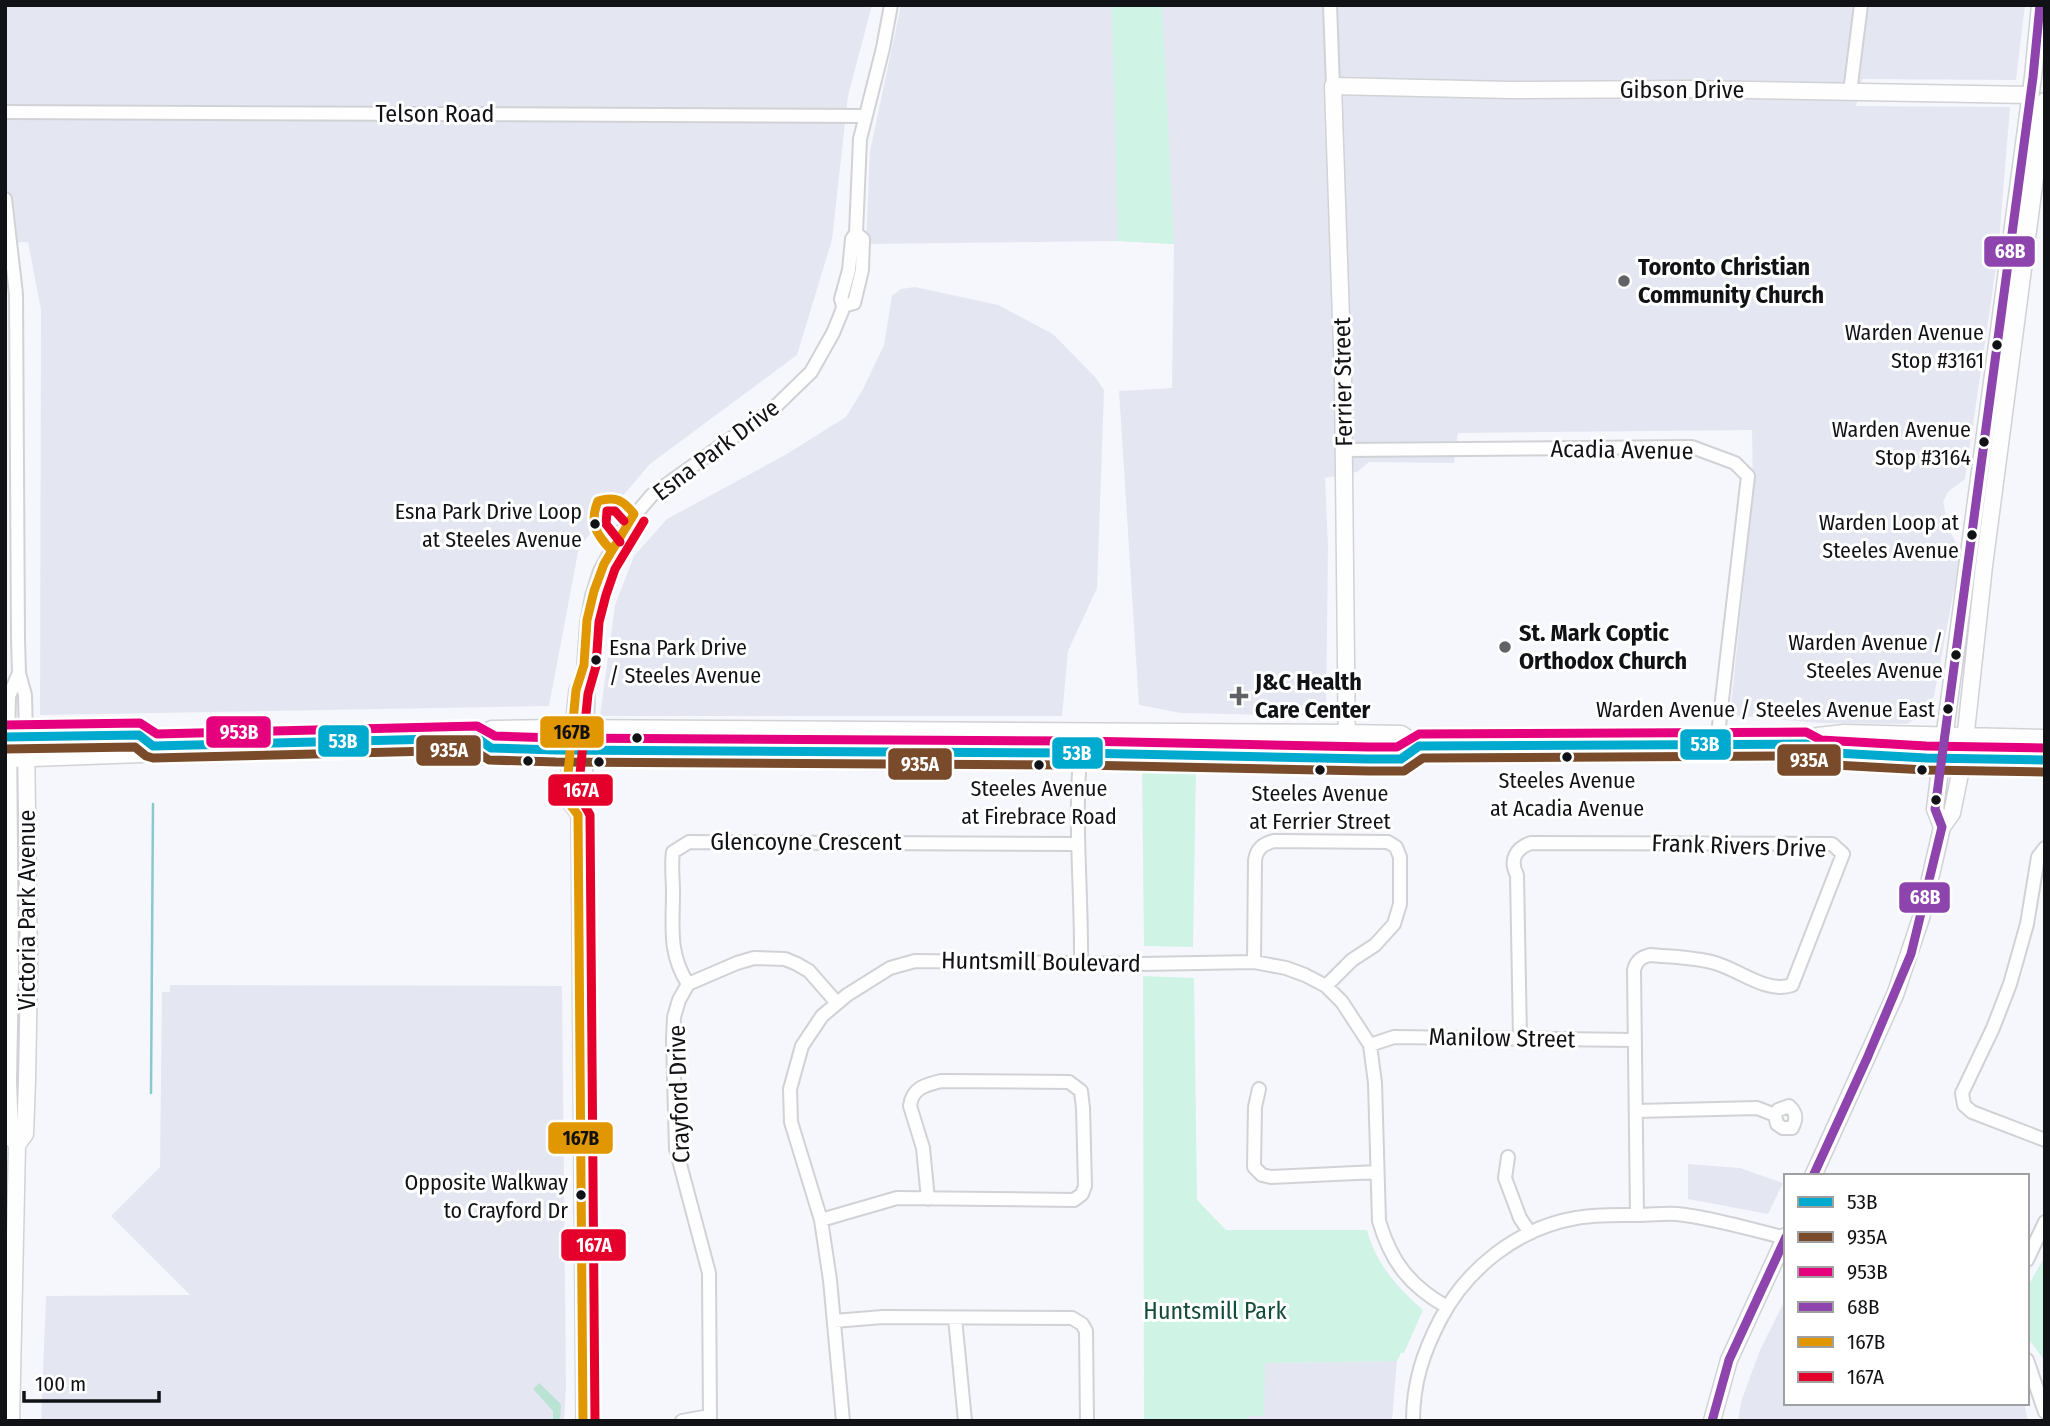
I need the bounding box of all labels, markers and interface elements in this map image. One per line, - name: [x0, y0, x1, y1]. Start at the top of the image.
- street label: Gibson Drive: [1620, 76, 1744, 104]
- street label: Telson Road: [376, 100, 494, 128]
- line badge: 68B: [1983, 235, 2036, 268]
- text: 68B: [1995, 240, 2026, 263]
- place label: Toronto Christian Community Church: [1638, 253, 1824, 309]
- marker: Toronto Christian Community Church: [1616, 273, 1632, 289]
- street label: Ferrier Street: [1328, 317, 1358, 447]
- place label: Warden Avenue Stop #3161: [1845, 319, 1984, 374]
- marker: Warden Avenue Stop #3161: [1990, 338, 2004, 352]
- street label: Esna Park Drive: [647, 394, 785, 506]
- place label: Warden Avenue Stop #3164: [1832, 416, 1971, 471]
- street label: Acadia Avenue: [1550, 435, 1694, 465]
- marker: Warden Avenue Stop #3164: [1977, 435, 1991, 449]
- place label: Esna Park Drive Loop at Steeles Avenue: [395, 498, 582, 553]
- place label: Warden Loop at Steeles Avenue: [1819, 509, 1960, 564]
- marker: Esna Park Drive Loop at Steeles Avenue: [588, 517, 602, 531]
- marker: Warden Loop at Steeles Avenue: [1965, 528, 1979, 542]
- place label: St. Mark Coptic Orthodox Church: [1519, 619, 1687, 675]
- place label: Warden Avenue / Steeles Avenue: [1788, 629, 1943, 684]
- place label: Esna Park Drive / Steeles Avenue: [609, 634, 761, 689]
- marker: St. Mark Coptic Orthodox Church: [1497, 639, 1513, 655]
- marker: Warden Avenue / Steeles Avenue: [1949, 648, 1963, 662]
- marker: Esna Park Drive / Steeles Avenue: [589, 653, 603, 667]
- place label: J&C Health Care Center: [1254, 668, 1371, 724]
- marker: J&C Health Care Center: [1229, 686, 1249, 706]
- place label: Warden Avenue / Steeles Avenue East: [1596, 696, 1936, 723]
- marker: Warden Avenue / Steeles Avenue East: [1941, 702, 1955, 716]
- line badge: 953B: [205, 715, 272, 749]
- line badge: 167B: [539, 715, 605, 749]
- text: 953B: [220, 721, 259, 744]
- text: 167B: [554, 721, 591, 744]
- line badge: 53B: [317, 724, 370, 758]
- line badge: 53B: [1679, 728, 1732, 761]
- text: 53B: [329, 730, 358, 753]
- unlabelled marker: [630, 731, 644, 745]
- text: 53B: [1691, 733, 1720, 756]
- line badge: 935A: [415, 734, 482, 767]
- line badge: 53B: [1051, 736, 1104, 770]
- text: 935A: [430, 739, 469, 762]
- text: 53B: [1063, 742, 1092, 765]
- line badge: 935A: [1776, 743, 1842, 777]
- line badge: 935A: [887, 747, 953, 781]
- text: 935A: [1790, 749, 1829, 772]
- marker: Steeles Avenue at Acadia Avenue: [1560, 750, 1574, 764]
- text: 935A: [901, 753, 940, 776]
- unlabelled marker: [521, 754, 535, 768]
- unlabelled marker: [592, 755, 606, 769]
- marker: Steeles Avenue at Firebrace Road: [1032, 758, 1046, 772]
- marker: Steeles Avenue at Ferrier Street: [1313, 763, 1327, 777]
- unlabelled marker: [1915, 763, 1929, 777]
- place label: Steeles Avenue at Acadia Avenue: [1490, 767, 1644, 822]
- line badge: 167A: [547, 773, 614, 807]
- place label: Steeles Avenue at Firebrace Road: [961, 775, 1117, 830]
- text: 167A: [563, 779, 599, 802]
- place label: Steeles Avenue at Ferrier Street: [1249, 780, 1392, 835]
- unlabelled marker: [1929, 793, 1943, 807]
- street label: Victoria Park Avenue: [13, 810, 41, 1010]
- street label: Glencoyne Crescent: [710, 828, 902, 856]
- street label: Frank Rivers Drive: [1651, 829, 1827, 863]
- line badge: 68B: [1898, 881, 1951, 914]
- text: 68B: [1910, 886, 1941, 909]
- street label: Huntsmill Boulevard: [941, 946, 1141, 978]
- street label: Manilow Street: [1428, 1023, 1576, 1053]
- street label: Crayford Drive: [663, 1024, 695, 1164]
- line badge: 167B: [547, 1121, 614, 1155]
- text: 167B: [563, 1127, 600, 1150]
- place label: Opposite Walkway to Crayford Dr: [405, 1169, 568, 1224]
- legend: [1784, 1174, 2029, 1405]
- marker: Opposite Walkway to Crayford Dr: [574, 1188, 588, 1202]
- text: 53B: [1847, 1189, 1877, 1215]
- text: 935A: [1847, 1224, 1887, 1250]
- line badge: 167A: [560, 1228, 627, 1262]
- text: 167A: [576, 1234, 612, 1257]
- text: 953B: [1847, 1259, 1888, 1285]
- text: 68B: [1847, 1294, 1879, 1320]
- park label: Huntsmill Park: [1143, 1297, 1287, 1325]
- text: 167B: [1847, 1329, 1885, 1355]
- scale bar: [24, 1360, 159, 1404]
- text: 167A: [1847, 1364, 1884, 1390]
- text: 100 m: [35, 1371, 86, 1397]

